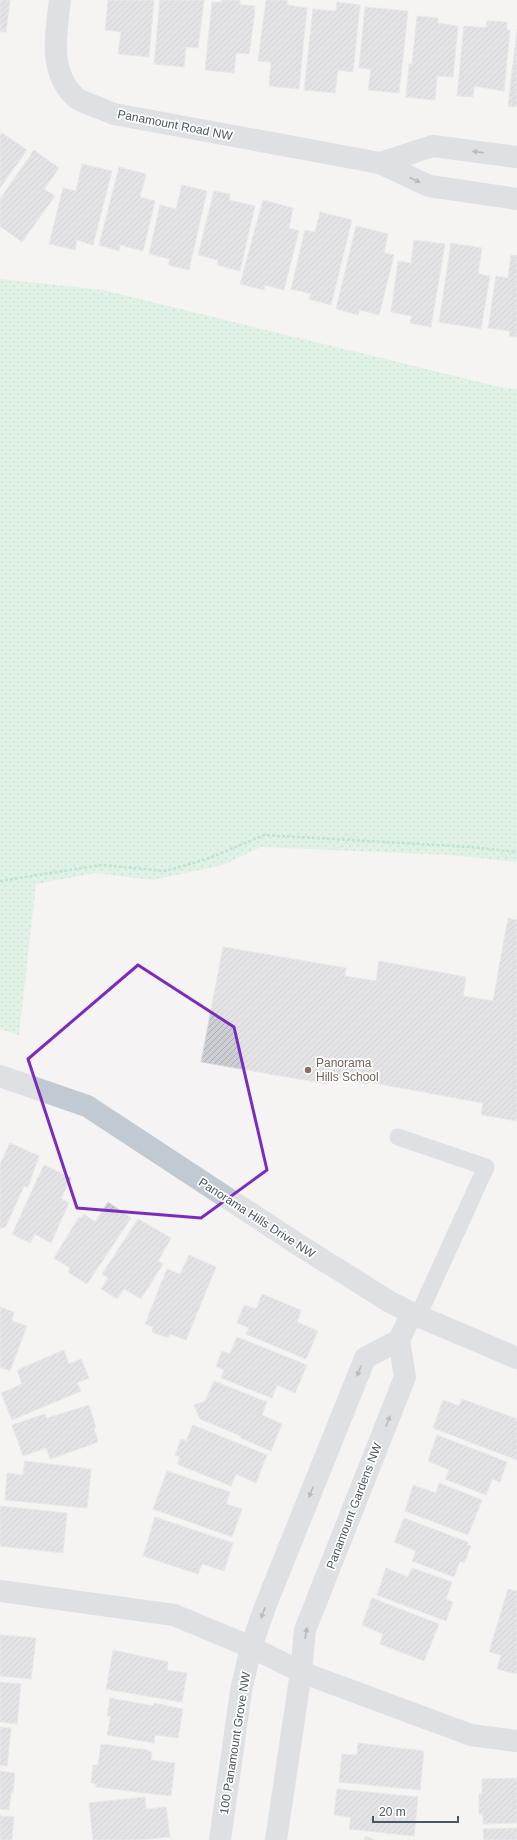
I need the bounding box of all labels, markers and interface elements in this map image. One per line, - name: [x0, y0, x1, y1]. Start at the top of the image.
- street label: Panamount Road NW: [116, 107, 234, 143]
- one-way arrow: [472, 149, 484, 155]
- one-way arrow: [409, 177, 421, 183]
- place label: Panorama Hills School: [316, 1056, 379, 1084]
- marker: Panorama Hills School: [303, 1065, 313, 1075]
- street label: Panorama Hills Drive NW: [196, 1175, 318, 1261]
- one-way arrow: [356, 1366, 362, 1378]
- one-way arrow: [385, 1414, 391, 1426]
- street label: Panamount Gardens NW: [323, 1440, 385, 1571]
- one-way arrow: [308, 1486, 314, 1498]
- one-way arrow: [260, 1607, 266, 1619]
- one-way arrow: [303, 1627, 309, 1640]
- street label: 100 Panamount Grove NW: [217, 1670, 253, 1815]
- scale bar: [373, 1798, 458, 1824]
- text: 20 m: [379, 1805, 406, 1819]

